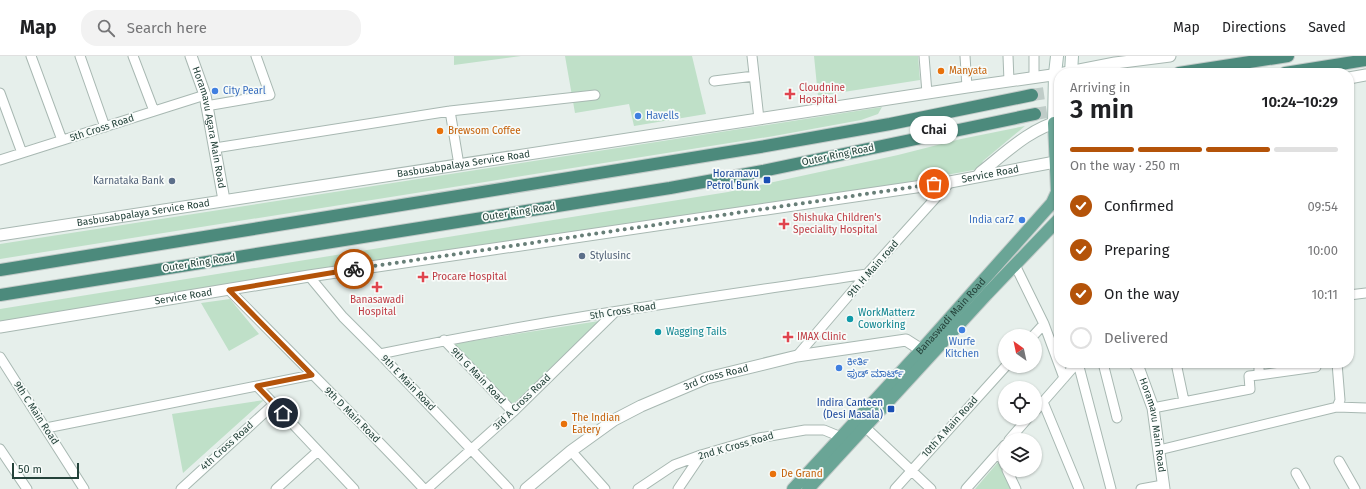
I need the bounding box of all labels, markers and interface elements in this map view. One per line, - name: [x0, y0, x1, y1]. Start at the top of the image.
- search box: [81, 10, 361, 46]
- text: Map: [20, 16, 57, 39]
- icon: search: [95, 17, 117, 39]
- text: Search here: [127, 19, 207, 37]
- text: Map: [1173, 19, 1200, 36]
- text: Directions: [1222, 19, 1286, 36]
- text: Saved: [1308, 19, 1346, 36]
- street label: Horamavu Agara Main Road: [189, 65, 228, 189]
- place label: Manyata: [949, 65, 987, 77]
- marker: Manyata: [936, 66, 946, 76]
- text: Arriving in: [1070, 80, 1130, 95]
- place label: Cloudnine Hospital: [799, 82, 845, 106]
- place label: City Pearl: [223, 85, 266, 97]
- marker: City Pearl: [210, 86, 220, 96]
- marker: Cloudnine Hospital: [784, 88, 796, 100]
- text: 10:24–10:29: [1262, 93, 1338, 111]
- text: 3 min: [1070, 94, 1134, 125]
- place label: Havells: [646, 110, 679, 122]
- marker: Havells: [633, 111, 643, 121]
- street label: 5th Cross Road: [68, 112, 136, 144]
- callout: Chai: [910, 116, 958, 144]
- text: Chai: [921, 122, 947, 137]
- place label: Brewsom Coffee: [448, 125, 521, 137]
- marker: Brewsom Coffee: [435, 126, 445, 136]
- street label: Outer Ring Road: [801, 141, 875, 169]
- street label: Basbusabpalaya Service Road: [396, 148, 531, 180]
- text: On the way · 250 m: [1070, 158, 1180, 173]
- street label: Service Road: [960, 163, 1020, 186]
- pin: [917, 167, 951, 201]
- place label: Horamavu Petrol Bunk: [707, 168, 760, 192]
- icon: bag: [923, 173, 945, 195]
- place label: Karnataka Bank: [93, 175, 165, 187]
- marker: Horamavu Petrol Bunk: [762, 175, 772, 185]
- marker: Karnataka Bank: [167, 176, 177, 186]
- icon: check: [1070, 195, 1092, 217]
- street label: Basbusabpalaya Service Road: [76, 197, 211, 229]
- text: Confirmed: [1104, 197, 1174, 215]
- text: 09:54: [1307, 199, 1338, 214]
- street label: Outer Ring Road: [482, 200, 556, 224]
- place label: Shishuka Children's Speciality Hospital: [793, 212, 881, 236]
- place label: India carZ: [969, 214, 1014, 226]
- marker: India carZ: [1017, 215, 1027, 225]
- marker: Shishuka Children's Speciality Hospital: [778, 218, 790, 230]
- street label: 9th H Main road: [845, 238, 901, 300]
- icon: check: [1070, 239, 1092, 261]
- text: Preparing: [1104, 241, 1169, 259]
- text: 10:00: [1307, 243, 1338, 258]
- courier: [334, 249, 374, 289]
- place label: Stylusinc: [590, 250, 631, 262]
- street label: Outer Ring Road: [162, 251, 236, 275]
- marker: Stylusinc: [577, 251, 587, 261]
- icon: bike: [343, 258, 365, 280]
- marker: Procare Hospital: [417, 271, 429, 283]
- place label: Procare Hospital: [432, 271, 507, 283]
- street label: Banaswadi Main Road: [914, 275, 988, 357]
- marker: Banasawadi Hospital: [371, 281, 383, 293]
- icon: check: [1070, 283, 1092, 305]
- text: On the way: [1104, 285, 1179, 303]
- street label: Service Road: [154, 286, 213, 307]
- text: 10:11: [1311, 287, 1338, 302]
- place label: Banasawadi Hospital: [350, 294, 404, 318]
- street label: 5th Cross Road: [589, 300, 657, 322]
- place label: WorkMatterz Coworking: [858, 307, 915, 331]
- marker: WorkMatterz Coworking: [845, 314, 855, 324]
- marker: Wurfe Kitchen: [957, 325, 967, 335]
- place label: Wagging Tails: [666, 326, 727, 338]
- marker: Wagging Tails: [653, 327, 663, 337]
- north arrow: [998, 329, 1042, 373]
- map controls: [998, 329, 1042, 477]
- text: Delivered: [1104, 329, 1168, 347]
- marker: IMAX Clinic: [782, 331, 794, 343]
- place label: IMAX Clinic: [797, 331, 846, 343]
- place label: Wurfe Kitchen: [945, 336, 979, 360]
- street label: 9th G Main Road: [448, 345, 508, 407]
- street label: 9th E Main Road: [378, 353, 438, 413]
- place label: ಕೀರ್ತಿ ಫುಡ್ ಮಾರ್ಟ್: [847, 356, 904, 380]
- street label: 3rd Cross Road: [682, 362, 750, 393]
- marker: ಕೀರ್ತಿ ಫುಡ್ ಮಾರ್ಟ್: [834, 363, 844, 373]
- street label: 3rd A Cross Road: [491, 372, 553, 432]
- street label: Horamavu Main Road: [1137, 376, 1168, 473]
- street label: 9th C Main Road: [11, 379, 61, 447]
- button: locate: [998, 381, 1042, 425]
- street label: 9th D Main Road: [322, 385, 382, 445]
- street label: 10th A Main Road: [919, 394, 981, 460]
- pin: [266, 396, 300, 430]
- place label: Indira Canteen (Desi Masala): [817, 397, 883, 421]
- icon: home: [272, 402, 294, 424]
- marker: Indira Canteen (Desi Masala): [886, 404, 896, 414]
- place label: The Indian Eatery: [572, 412, 620, 436]
- street label: 4th Cross Road: [198, 419, 256, 473]
- marker: The Indian Eatery: [559, 419, 569, 429]
- street label: 2nd K Cross Road: [697, 430, 775, 462]
- button: layers: [998, 433, 1042, 477]
- scale bar: [12, 461, 79, 480]
- text: 50 m: [18, 463, 42, 476]
- place label: De Grand: [781, 468, 823, 480]
- marker: De Grand: [768, 469, 778, 479]

